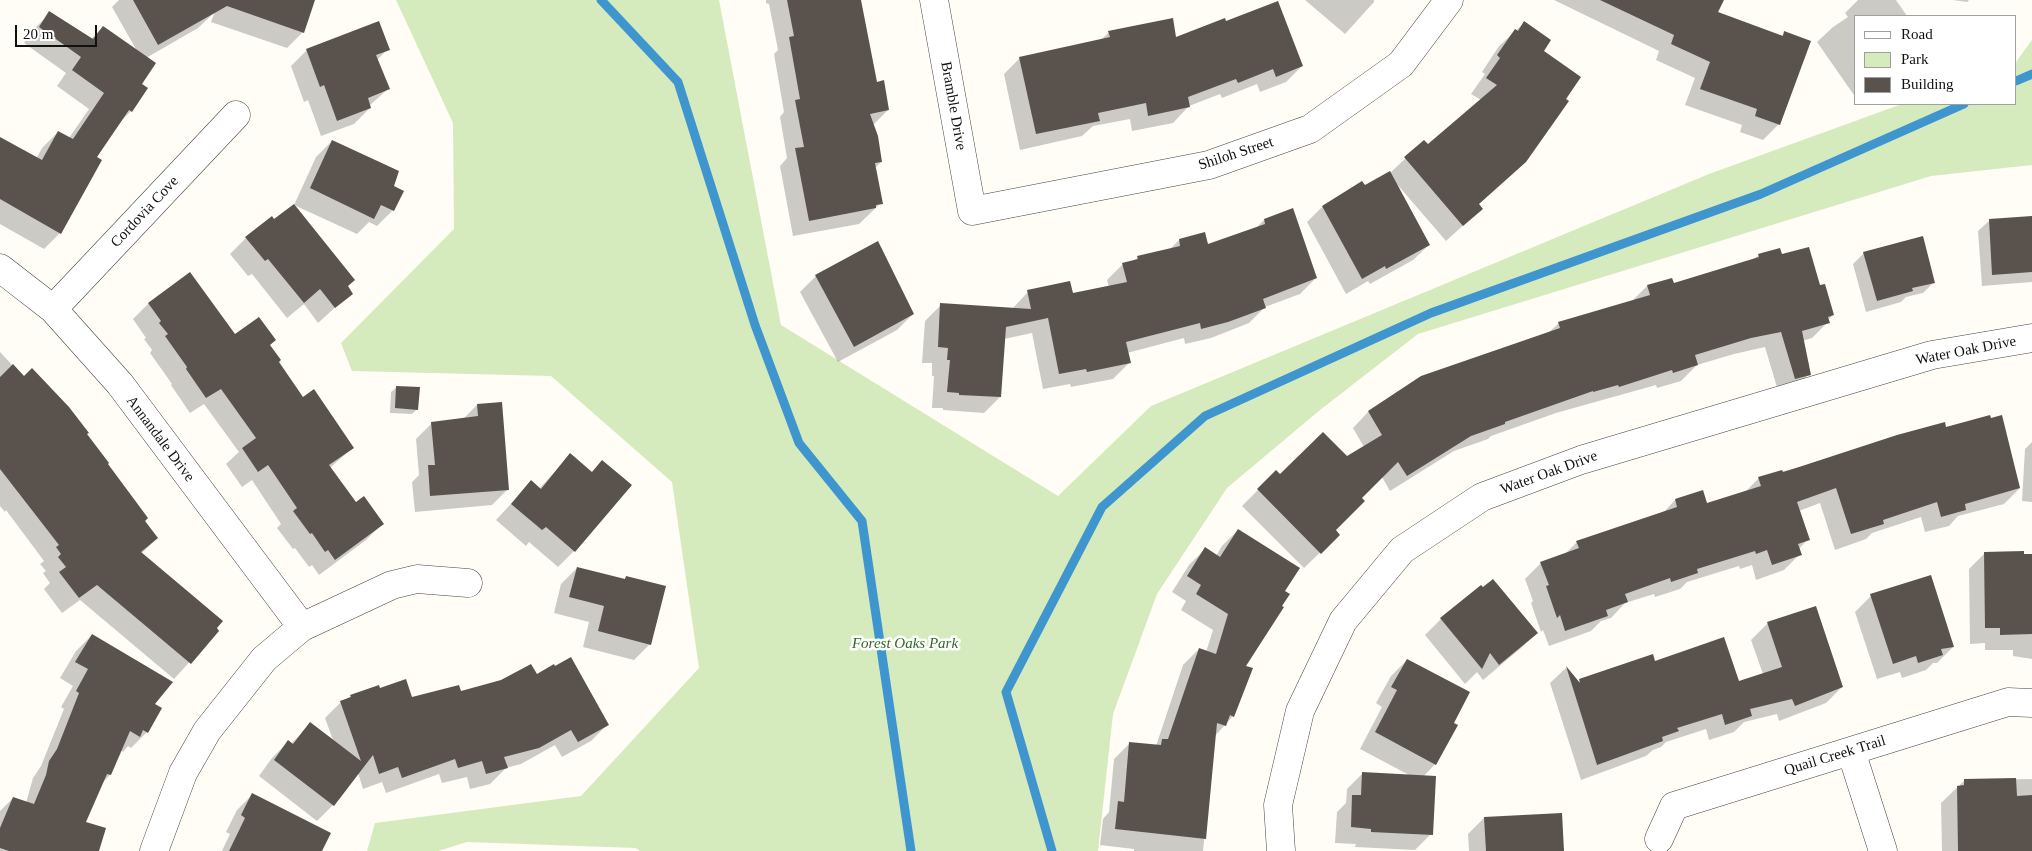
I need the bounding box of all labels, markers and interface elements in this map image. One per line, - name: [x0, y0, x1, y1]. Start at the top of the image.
- scale bar: [18, 15, 100, 47]
- legend: [1854, 15, 2017, 105]
- text: 20 m: [23, 26, 53, 42]
- text: Road: [1901, 26, 1933, 42]
- text: Park: [1901, 51, 1929, 67]
- street label: Bramble Drive: [936, 60, 970, 152]
- text: Building: [1901, 76, 1954, 92]
- street label: Shiloh Street: [1196, 133, 1276, 175]
- street label: Cordovia Cove: [107, 172, 183, 252]
- street label: Water Oak Drive: [1914, 332, 2018, 370]
- street label: Annandale Drive: [122, 393, 198, 485]
- street label: Water Oak Drive: [1498, 447, 1600, 499]
- park label: Forest Oaks Park: [852, 635, 958, 653]
- street label: Quail Creek Trail: [1782, 732, 1888, 780]

